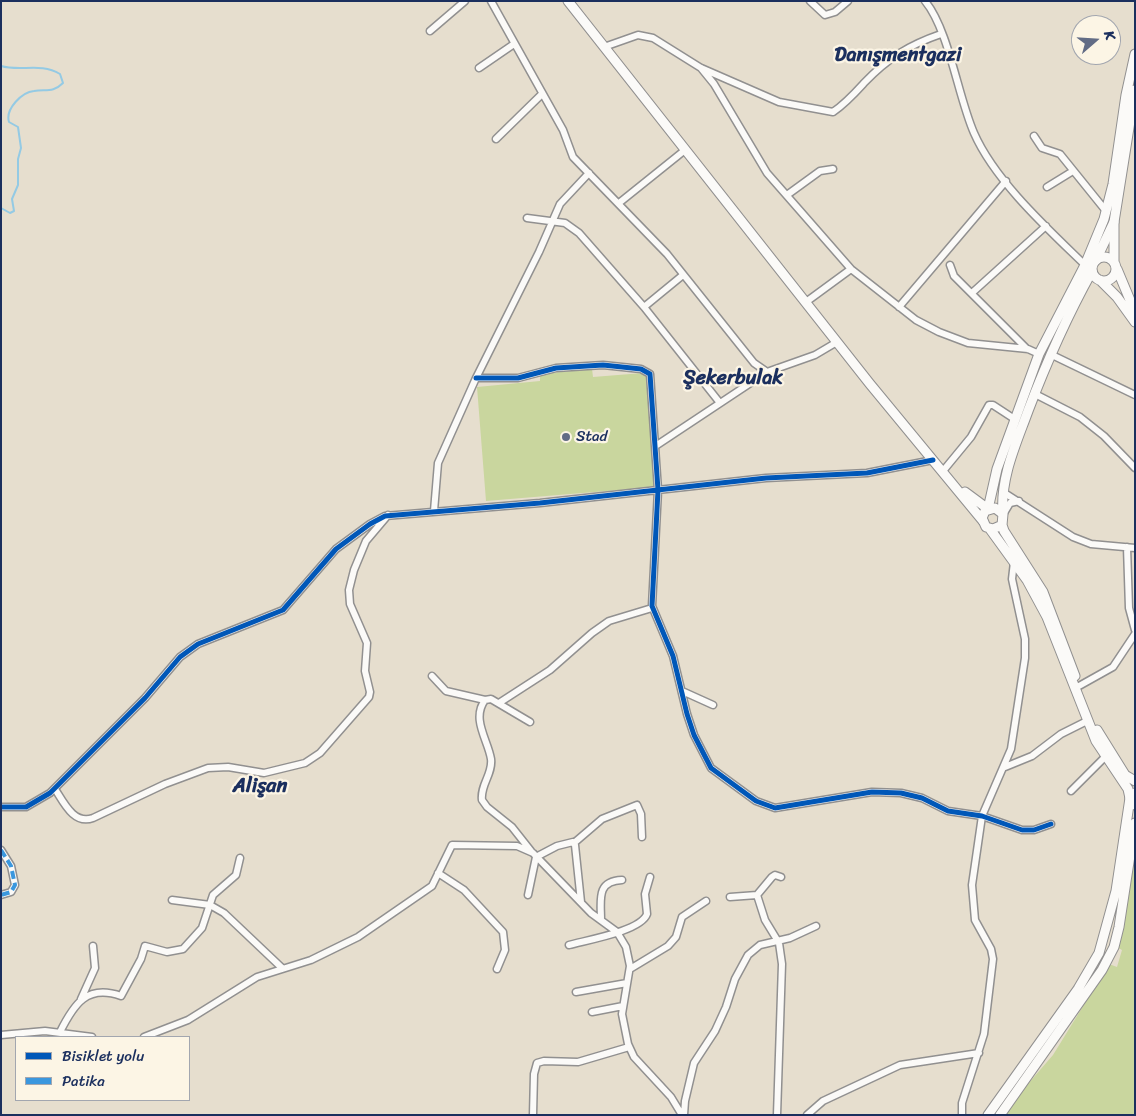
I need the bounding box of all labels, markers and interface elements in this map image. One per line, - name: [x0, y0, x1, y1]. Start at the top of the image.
- north arrow: [1071, 15, 1121, 65]
- text: K: [1097, 27, 1123, 43]
- district label: Danışmentgazi: [834, 44, 962, 68]
- district label: Şekerbulak: [683, 367, 783, 391]
- place label: Stad: [576, 428, 607, 446]
- marker: Stad: [560, 431, 572, 443]
- district label: Alişan: [233, 775, 287, 799]
- legend: [15, 1036, 190, 1101]
- text: Bisiklet yolu: [62, 1043, 144, 1069]
- text: Patika: [62, 1068, 105, 1094]

